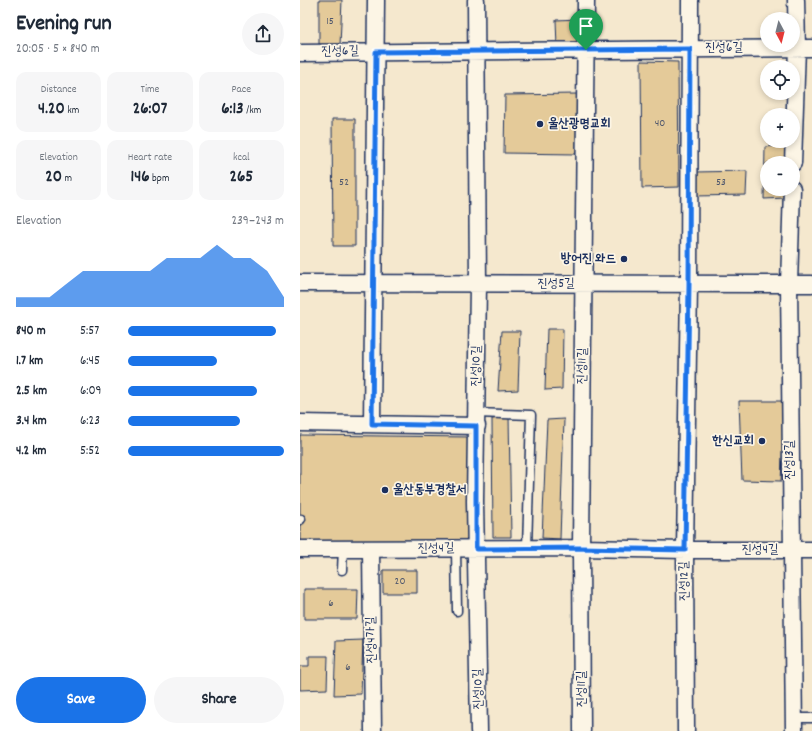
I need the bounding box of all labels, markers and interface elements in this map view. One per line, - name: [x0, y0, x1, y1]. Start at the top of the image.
- text: Evening run: [16, 9, 112, 40]
- pin: [569, 9, 603, 50]
- north arrow: [760, 12, 800, 52]
- map controls: [760, 12, 800, 196]
- button: share: [242, 13, 284, 55]
- house number: 15: [326, 14, 334, 30]
- icon: arrive: [575, 15, 597, 37]
- street label: 진성6길: [705, 39, 743, 58]
- text: 20:05 · 5 × 840 m: [16, 40, 100, 59]
- street label: 진성6길: [321, 42, 359, 62]
- button: locate: [760, 60, 800, 100]
- text: Distance: [41, 82, 77, 98]
- text: Time: [141, 82, 159, 98]
- text: Pace: [232, 82, 251, 98]
- text: 4.20: [38, 98, 65, 122]
- text: 26:07: [133, 98, 167, 122]
- text: 6:13: [221, 98, 244, 122]
- text: km: [65, 103, 79, 119]
- text: /km: [244, 103, 261, 119]
- button: +: [760, 108, 800, 148]
- place label: 울산광명교회: [548, 115, 611, 134]
- house number: 40: [655, 116, 665, 132]
- marker: 울산광명교회: [535, 119, 545, 129]
- text: Elevation: [40, 150, 78, 166]
- text: Heart rate: [128, 150, 172, 166]
- text: kcal: [233, 150, 250, 166]
- button: −: [760, 156, 800, 196]
- text: 20: [45, 166, 62, 190]
- text: 146: [130, 166, 150, 190]
- text: 265: [230, 166, 253, 190]
- text: m: [62, 171, 72, 187]
- text: bpm: [150, 171, 170, 187]
- house number: 52: [339, 175, 349, 191]
- house number: 53: [716, 175, 726, 191]
- text: Elevation: [16, 212, 61, 231]
- text: 239–243 m: [231, 212, 284, 231]
- place label: 방어진 와드: [561, 250, 617, 269]
- marker: 방어진 와드: [619, 254, 629, 264]
- street label: 진성5길: [537, 275, 575, 294]
- text: 840 m: [16, 322, 46, 341]
- text: 5:57: [80, 322, 99, 341]
- street label: 진성10길: [467, 345, 487, 387]
- street label: 진성11길: [573, 347, 593, 385]
- text: 1.7 km: [16, 352, 43, 371]
- text: 6:45: [80, 352, 100, 371]
- text: 2.5 km: [16, 382, 47, 401]
- text: 6:09: [80, 382, 102, 401]
- text: 3.4 km: [16, 412, 47, 431]
- text: 6:23: [80, 412, 100, 431]
- place label: 한신교회: [711, 432, 754, 451]
- marker: 한신교회: [757, 436, 767, 446]
- street label: 진성13길: [781, 440, 800, 480]
- text: 4.2 km: [16, 442, 46, 461]
- text: 5:52: [80, 442, 100, 461]
- place label: 울산동부경찰서: [393, 481, 466, 500]
- marker: 울산동부경찰서: [380, 485, 390, 495]
- street label: 진성4길: [417, 539, 455, 559]
- street label: 진성4길: [742, 541, 778, 560]
- street label: 진성12길: [675, 561, 695, 601]
- house number: 20: [395, 574, 405, 590]
- house number: 6: [328, 596, 334, 612]
- street label: 진성4가길: [362, 616, 382, 664]
- house number: 6: [345, 660, 351, 676]
- street label: 진성10길: [469, 668, 489, 710]
- street label: 진성11길: [573, 670, 592, 708]
- button: Save: [16, 677, 146, 723]
- button: Share: [154, 677, 284, 723]

